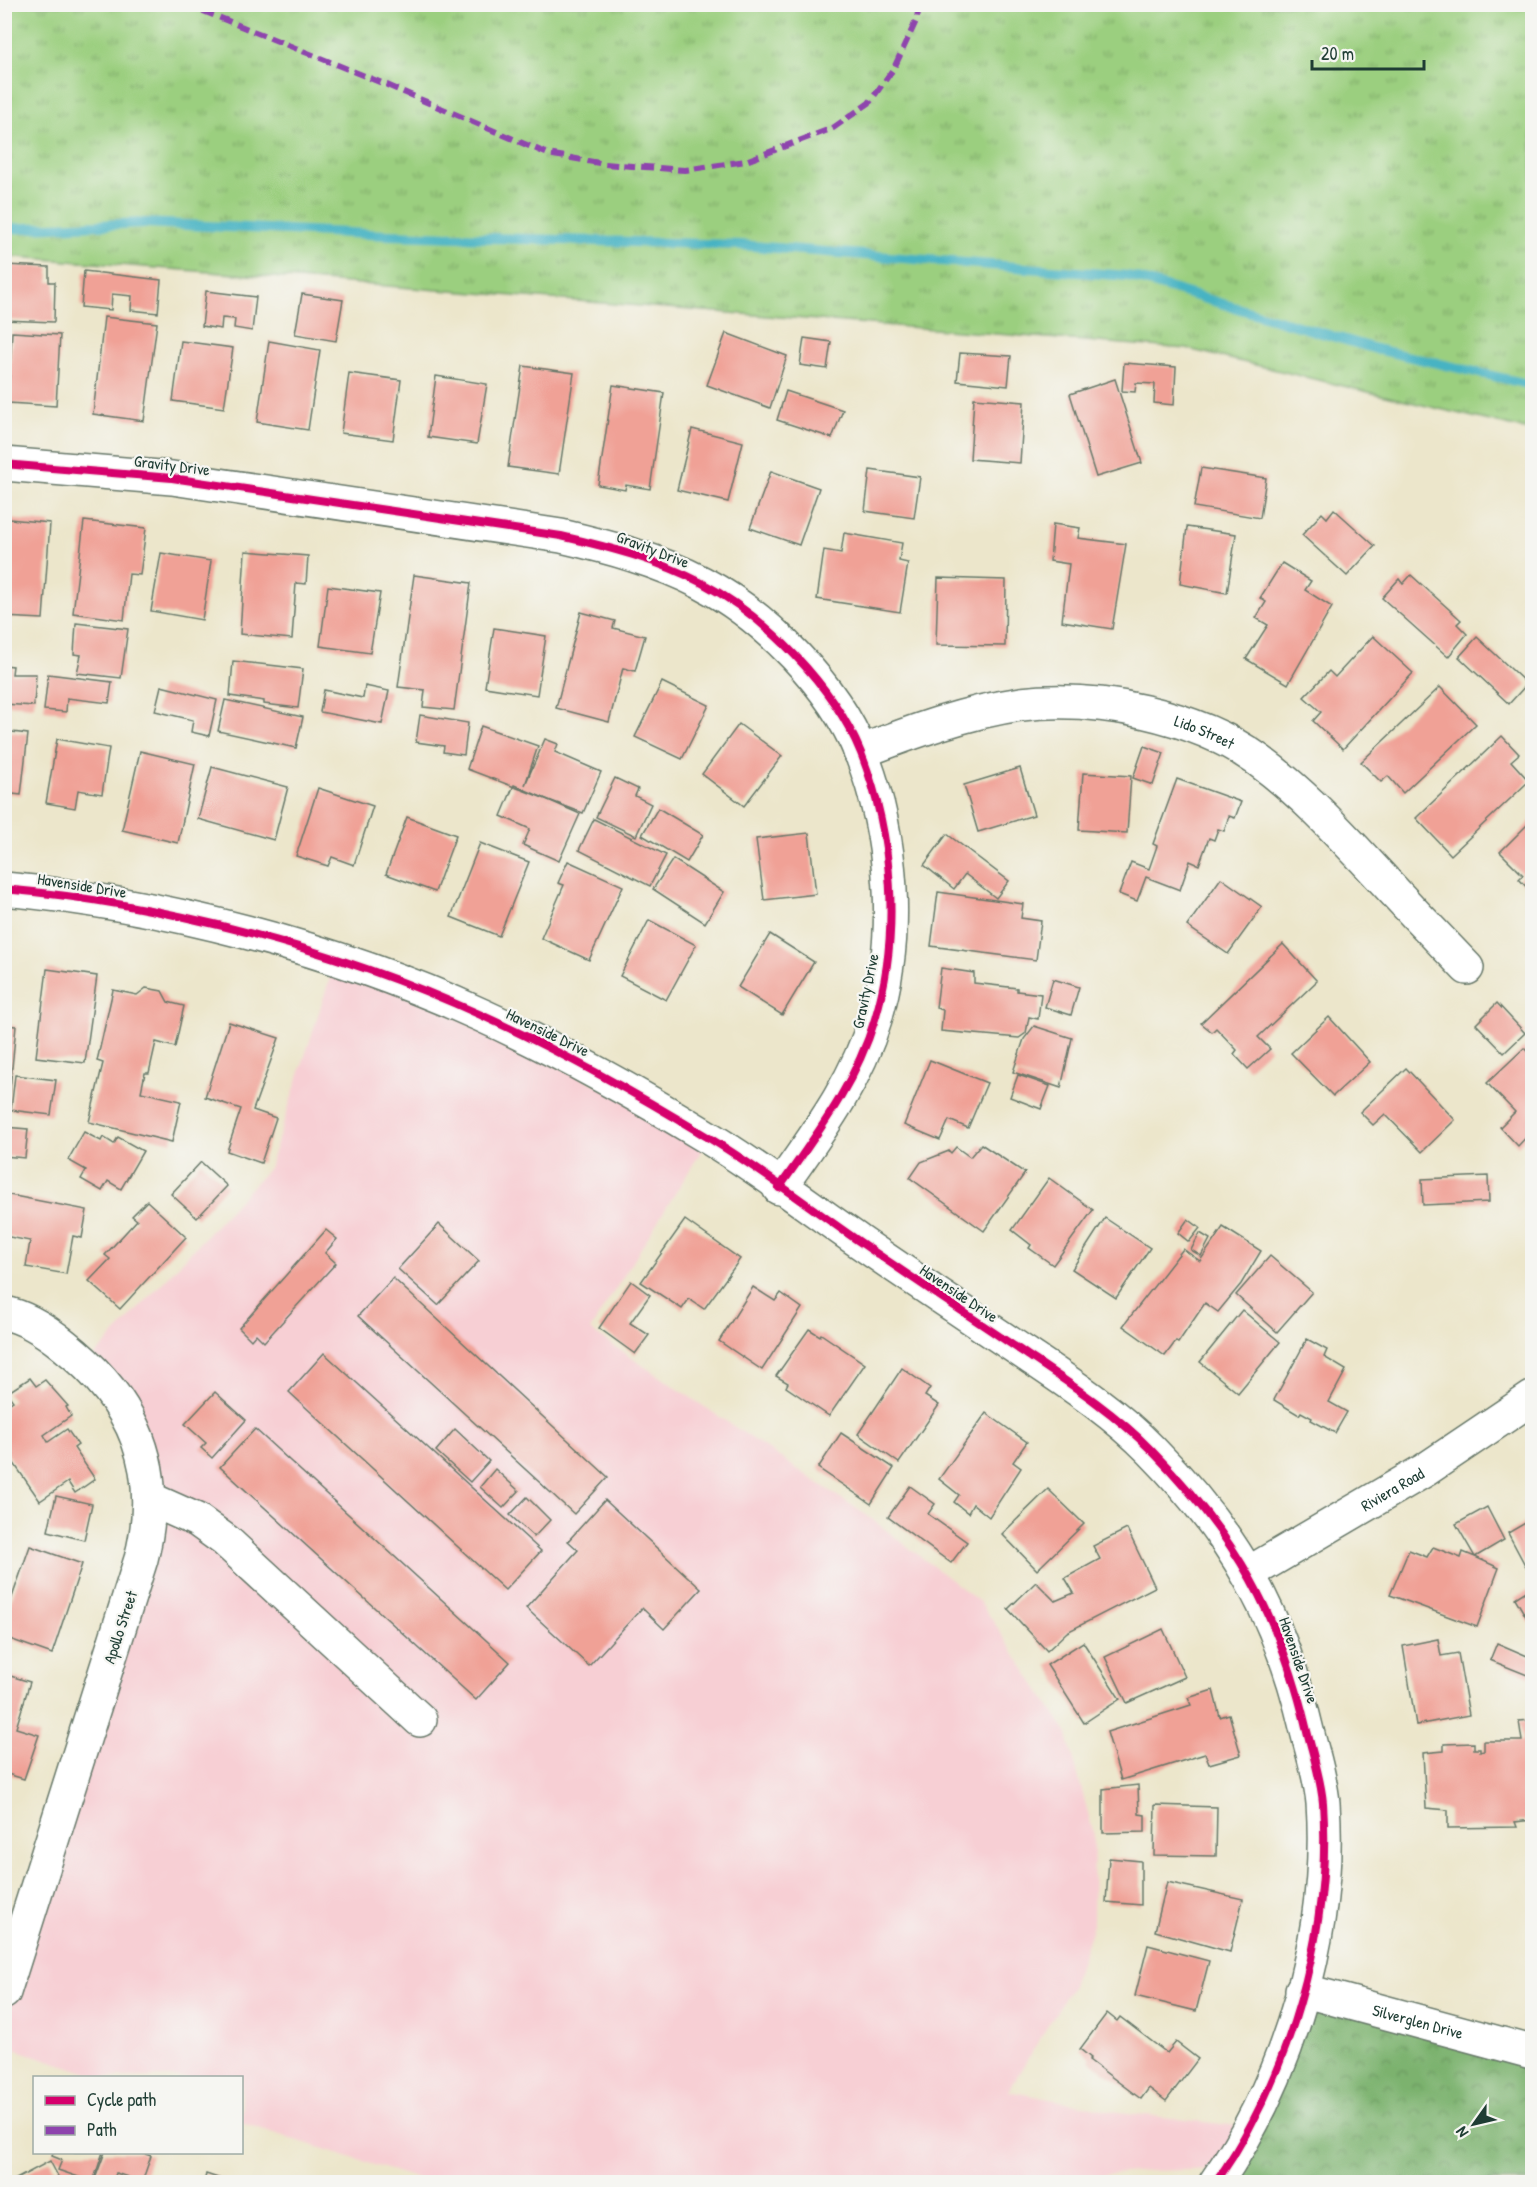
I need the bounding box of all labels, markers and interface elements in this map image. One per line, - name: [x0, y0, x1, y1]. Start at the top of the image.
- scale bar: [1312, 33, 1424, 71]
- text: 20 m: [1321, 41, 1354, 66]
- street label: Gravity Drive: [133, 449, 212, 481]
- street label: Gravity Drive: [614, 525, 693, 573]
- street label: Lido Street: [1172, 709, 1239, 754]
- street label: Havenside Drive: [36, 867, 129, 903]
- street label: Gravity Drive: [846, 951, 884, 1031]
- street label: Havenside Drive: [503, 1002, 594, 1062]
- street label: Havenside Drive: [916, 1259, 1003, 1328]
- street label: Riviera Road: [1357, 1462, 1428, 1516]
- street label: Apollo Street: [98, 1587, 142, 1666]
- street label: Havenside Drive: [1274, 1614, 1324, 1707]
- street label: Silverglen Drive: [1370, 1999, 1466, 2044]
- legend: [33, 2076, 243, 2154]
- text: Cycle path: [87, 2087, 157, 2112]
- north arrow: [1444, 2094, 1504, 2154]
- text: Path: [87, 2117, 117, 2142]
- text: N: [1450, 2122, 1473, 2142]

